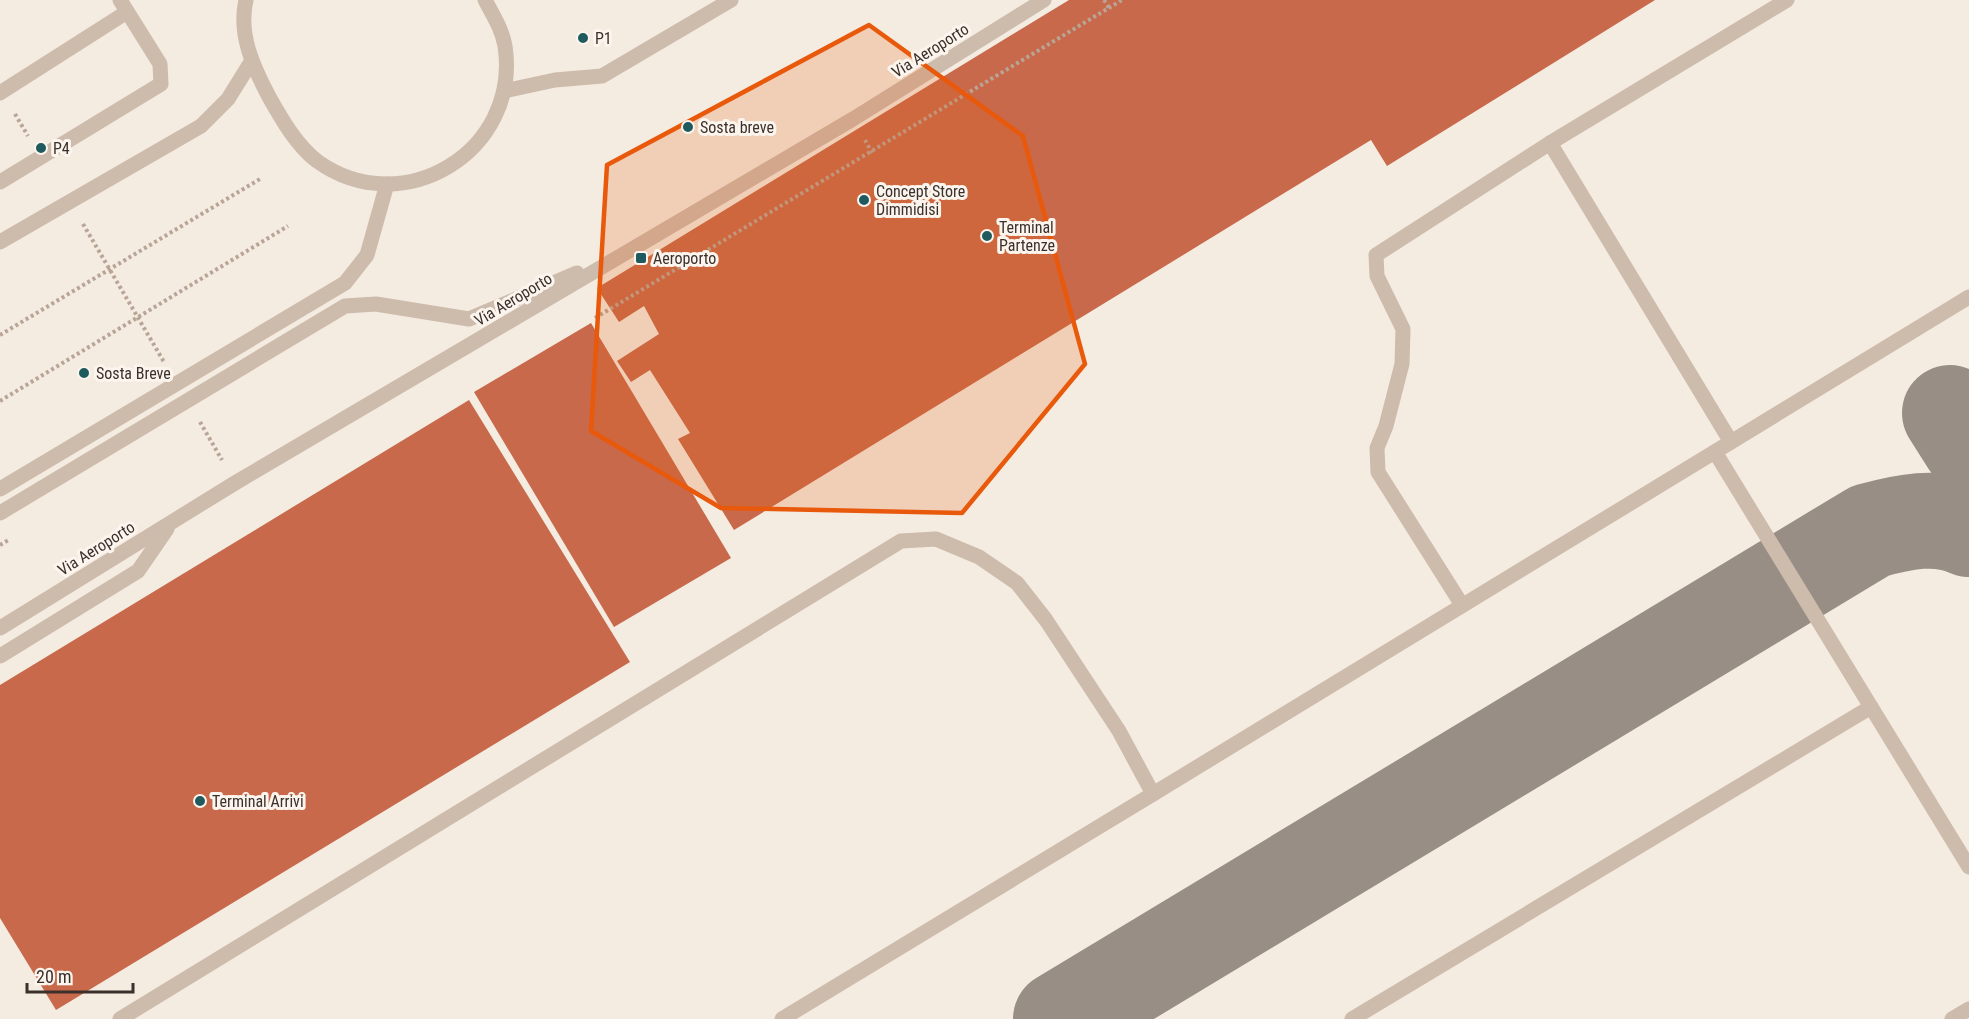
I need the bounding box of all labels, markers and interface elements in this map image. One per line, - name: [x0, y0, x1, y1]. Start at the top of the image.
- street label: Via Aeroporto: [888, 19, 972, 82]
- place label: P1: [595, 29, 612, 48]
- marker: P1: [576, 31, 590, 45]
- place label: Sosta breve: [700, 118, 774, 137]
- marker: Sosta breve: [681, 120, 695, 134]
- place label: P4: [53, 139, 70, 158]
- marker: P4: [34, 141, 48, 155]
- place label: Concept Store Dimmidisi: [876, 182, 965, 219]
- marker: Concept Store Dimmidisi: [857, 193, 871, 207]
- place label: Terminal Partenze: [999, 218, 1055, 255]
- marker: Terminal Partenze: [980, 229, 994, 243]
- place label: Aeroporto: [653, 249, 716, 268]
- marker: Aeroporto: [634, 251, 648, 265]
- street label: Via Aeroporto: [471, 269, 556, 330]
- place label: Sosta Breve: [96, 364, 171, 383]
- marker: Sosta Breve: [77, 366, 91, 380]
- street label: Via Aeroporto: [54, 517, 138, 580]
- place label: Terminal Arrivi: [212, 792, 304, 811]
- marker: Terminal Arrivi: [193, 794, 207, 808]
- scale bar: [27, 956, 134, 994]
- text: 20 m: [36, 966, 71, 987]

